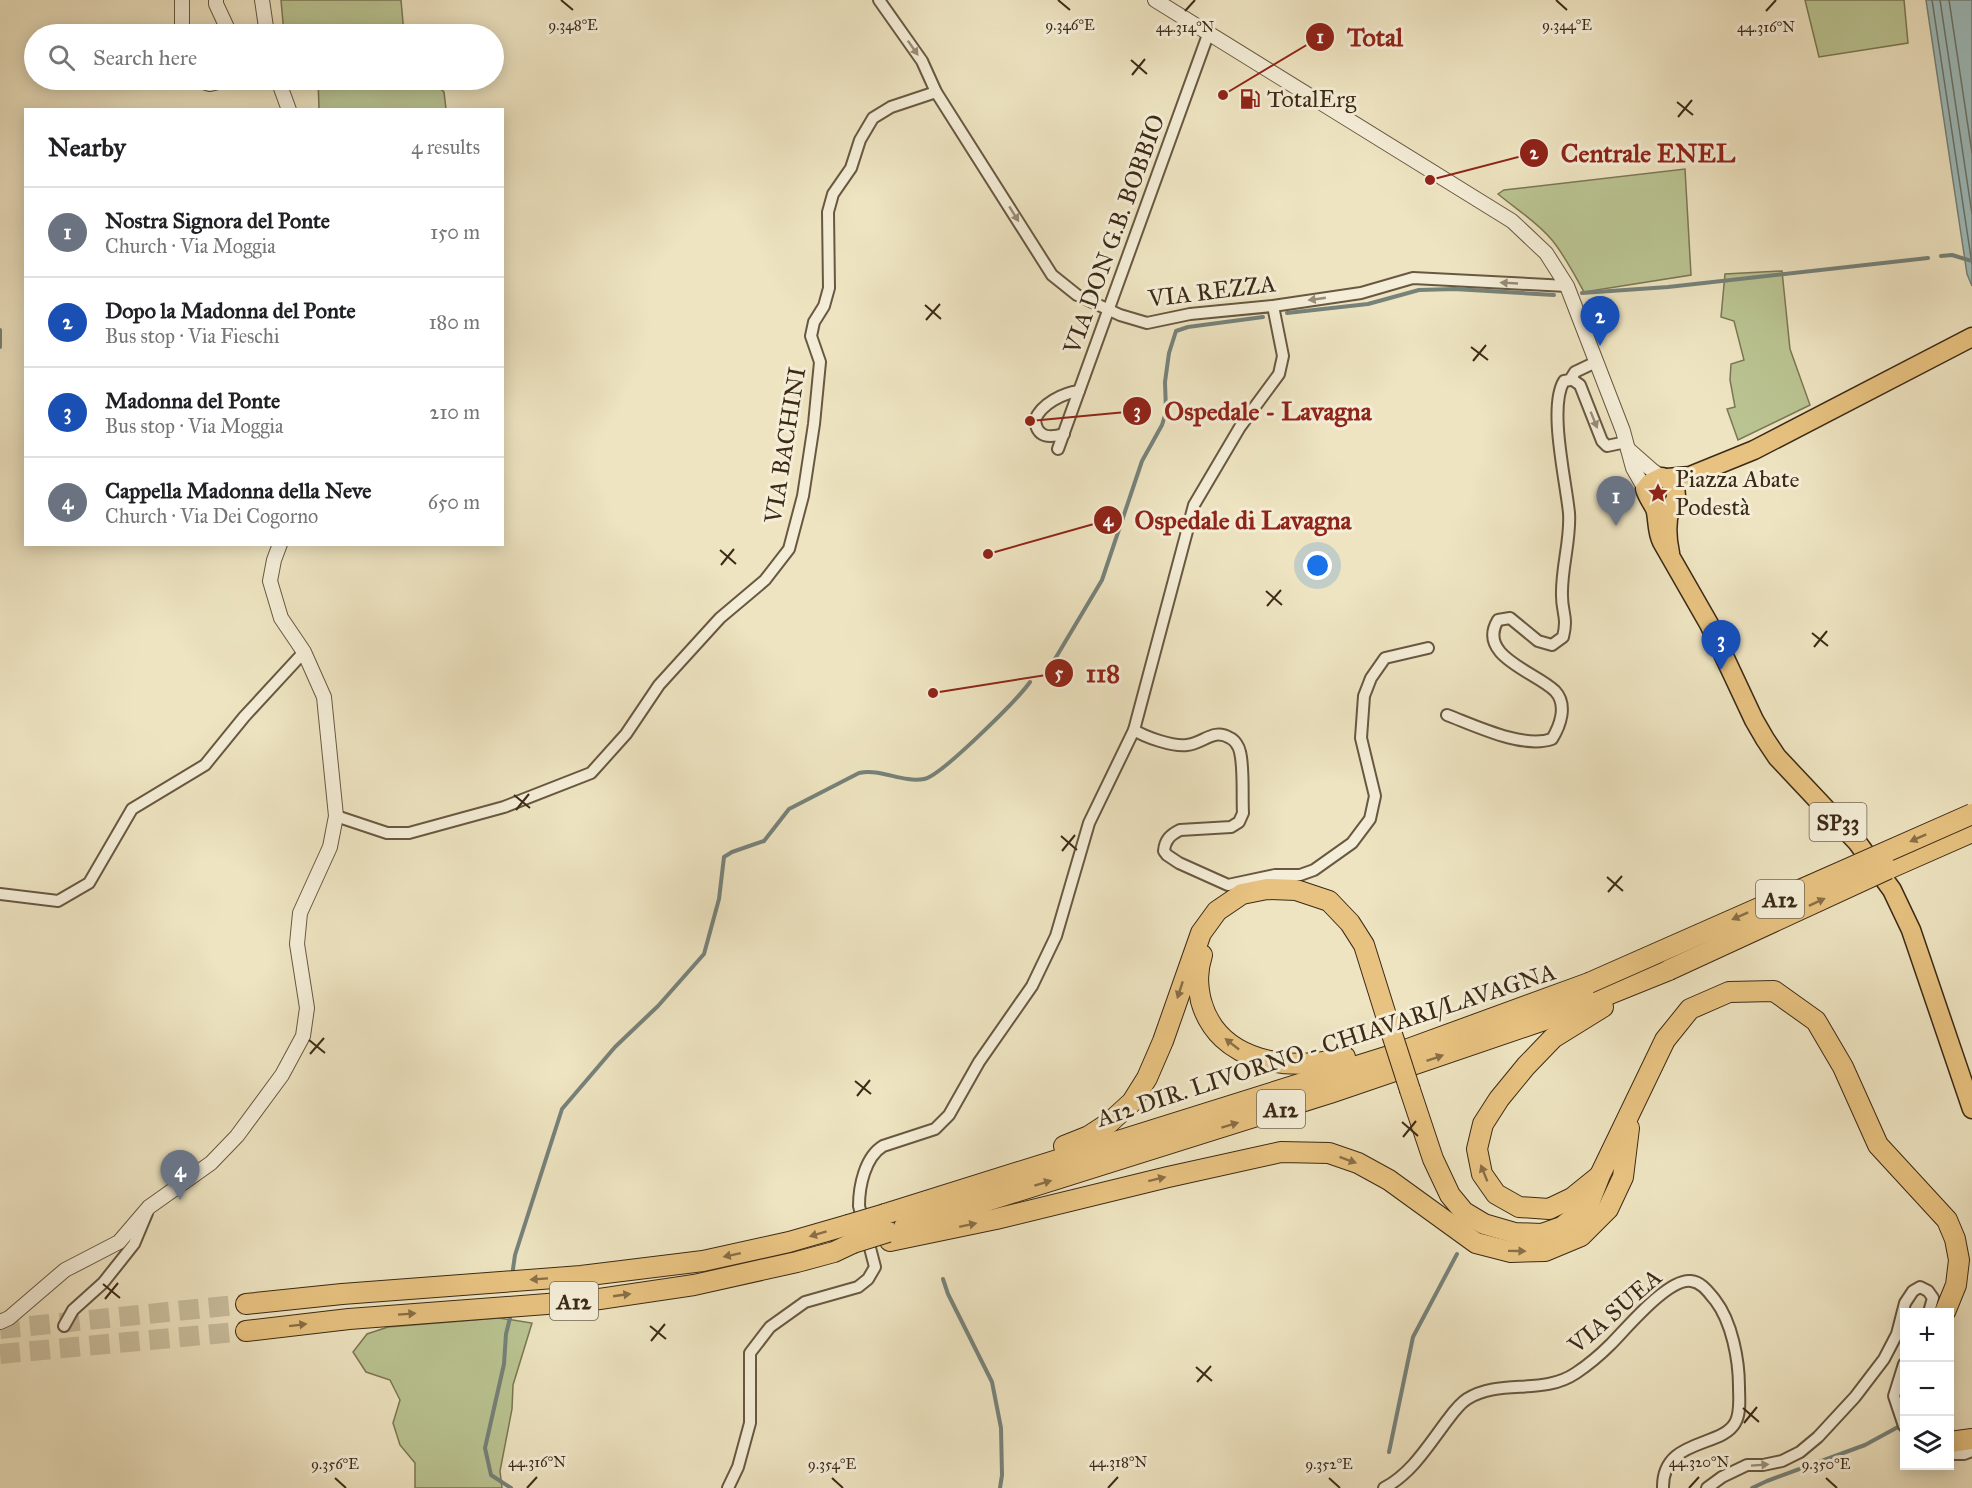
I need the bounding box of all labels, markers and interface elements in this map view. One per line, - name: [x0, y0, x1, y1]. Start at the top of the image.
- callout: Total: [1305, 15, 1415, 59]
- text: 9.348°E: [548, 16, 598, 34]
- text: 9.346°E: [1045, 16, 1095, 34]
- text: 9.344°E: [1542, 16, 1592, 34]
- text: 44.314°N: [1156, 18, 1215, 36]
- text: 44.316°N: [1737, 18, 1795, 36]
- text: Total: [1346, 21, 1404, 53]
- search box: [24, 24, 504, 90]
- text: 1: [1316, 26, 1324, 48]
- one-way arrow: [907, 40, 918, 56]
- icon: search: [45, 41, 78, 74]
- text: Search here: [93, 44, 197, 71]
- place label: TotalErg: [1267, 84, 1357, 114]
- fuel station icon: TotalErg: [1238, 87, 1262, 111]
- street label: VIA DON G.B. BOBBIO: [1056, 110, 1171, 359]
- text: Nearby: [48, 131, 126, 163]
- callout: Centrale ENEL: [1519, 131, 1747, 175]
- text: 4 results: [411, 135, 480, 159]
- text: Centrale ENEL: [1561, 137, 1736, 169]
- text: 2: [1530, 142, 1540, 164]
- one-way arrow: [1008, 206, 1019, 223]
- text: Nostra Signora del Ponte: [105, 207, 330, 234]
- text: 1: [64, 220, 71, 244]
- text: 150 m: [430, 220, 480, 244]
- text: Church · Via Moggia: [105, 234, 276, 258]
- street label: VIA REZZA: [1145, 268, 1278, 314]
- one-way arrow: [1499, 278, 1518, 287]
- one-way arrow: [1307, 295, 1326, 304]
- pin: 2: [1580, 296, 1620, 346]
- text: Dopo la Madonna del Ponte: [105, 297, 356, 324]
- text: 2: [63, 310, 72, 334]
- text: 180 m: [429, 310, 480, 334]
- text: Bus stop · Via Fieschi: [105, 324, 279, 348]
- street label: VIA BACHINI: [758, 365, 812, 526]
- text: Madonna del Ponte: [105, 387, 280, 414]
- callout: Ospedale - Lavagna: [1122, 389, 1383, 433]
- text: Ospedale - Lavagna: [1164, 395, 1373, 428]
- text: 3: [64, 400, 72, 424]
- text: 210 m: [430, 400, 480, 424]
- text: 3: [1133, 400, 1141, 423]
- one-way arrow: [1590, 411, 1599, 429]
- text: Bus stop · Via Moggia: [105, 414, 283, 438]
- place label: Piazza Abate Podestà: [1675, 464, 1799, 522]
- pin: 1: [1596, 476, 1636, 526]
- text: Cappella Madonna della Neve: [105, 477, 371, 504]
- place icon: Piazza Abate Podestà: [1646, 481, 1670, 505]
- text: 4: [62, 490, 73, 514]
- text: 650 m: [428, 490, 480, 514]
- callout: Ospedale di Lavagna: [1093, 498, 1364, 542]
- text: Church · Via Dei Cogorno: [105, 504, 318, 528]
- text: Ospedale di Lavagna: [1135, 504, 1352, 537]
- text: 4: [1103, 509, 1114, 532]
- your location: [1303, 551, 1332, 580]
- pin: 3: [1702, 620, 1740, 670]
- callout: 118: [1044, 651, 1132, 695]
- text: 118: [1086, 657, 1120, 689]
- text: 5: [1055, 662, 1064, 684]
- road number: SP33: [1810, 803, 1866, 841]
- one-way arrow: [1909, 833, 1927, 843]
- road number: A12: [1756, 880, 1804, 918]
- one-way arrow: [1809, 897, 1826, 906]
- one-way arrow: [1731, 912, 1749, 922]
- street label: A12 DIR. LIVORNO - CHIAVARI/LAVAGNA: [1093, 957, 1559, 1133]
- one-way arrow: [1175, 981, 1184, 999]
- one-way arrow: [1224, 1037, 1240, 1050]
- one-way arrow: [1426, 1052, 1444, 1062]
- road number: A12: [1257, 1090, 1305, 1128]
- one-way arrow: [1221, 1120, 1239, 1129]
- pin: 4: [160, 1150, 200, 1200]
- one-way arrow: [1339, 1155, 1357, 1165]
- one-way arrow: [1479, 1163, 1489, 1181]
- one-way arrow: [1148, 1174, 1166, 1184]
- one-way arrow: [1035, 1178, 1053, 1187]
- one-way arrow: [958, 1220, 977, 1229]
- one-way arrow: [809, 1230, 827, 1239]
- one-way arrow: [1507, 1247, 1526, 1256]
- one-way arrow: [723, 1250, 741, 1260]
- street label: VIA SUEA: [1561, 1262, 1668, 1361]
- one-way arrow: [529, 1274, 548, 1284]
- road number: A12: [550, 1282, 598, 1320]
- one-way arrow: [613, 1291, 632, 1300]
- map controls: [1900, 1308, 1954, 1470]
- button: +: [1900, 1308, 1954, 1362]
- one-way arrow: [398, 1309, 417, 1319]
- one-way arrow: [288, 1320, 307, 1330]
- button: −: [1900, 1362, 1954, 1416]
- button: layers: [1900, 1416, 1954, 1470]
- text: 44.316°N: [508, 1453, 566, 1471]
- text: 44.318°N: [1089, 1453, 1147, 1471]
- text: 44.320°N: [1669, 1453, 1729, 1471]
- text: 9.356°E: [311, 1455, 359, 1473]
- text: 9.354°E: [808, 1455, 856, 1473]
- text: 9.352°E: [1305, 1455, 1353, 1473]
- text: 9.350°E: [1801, 1455, 1851, 1473]
- one-way arrow: [1750, 1460, 1769, 1469]

